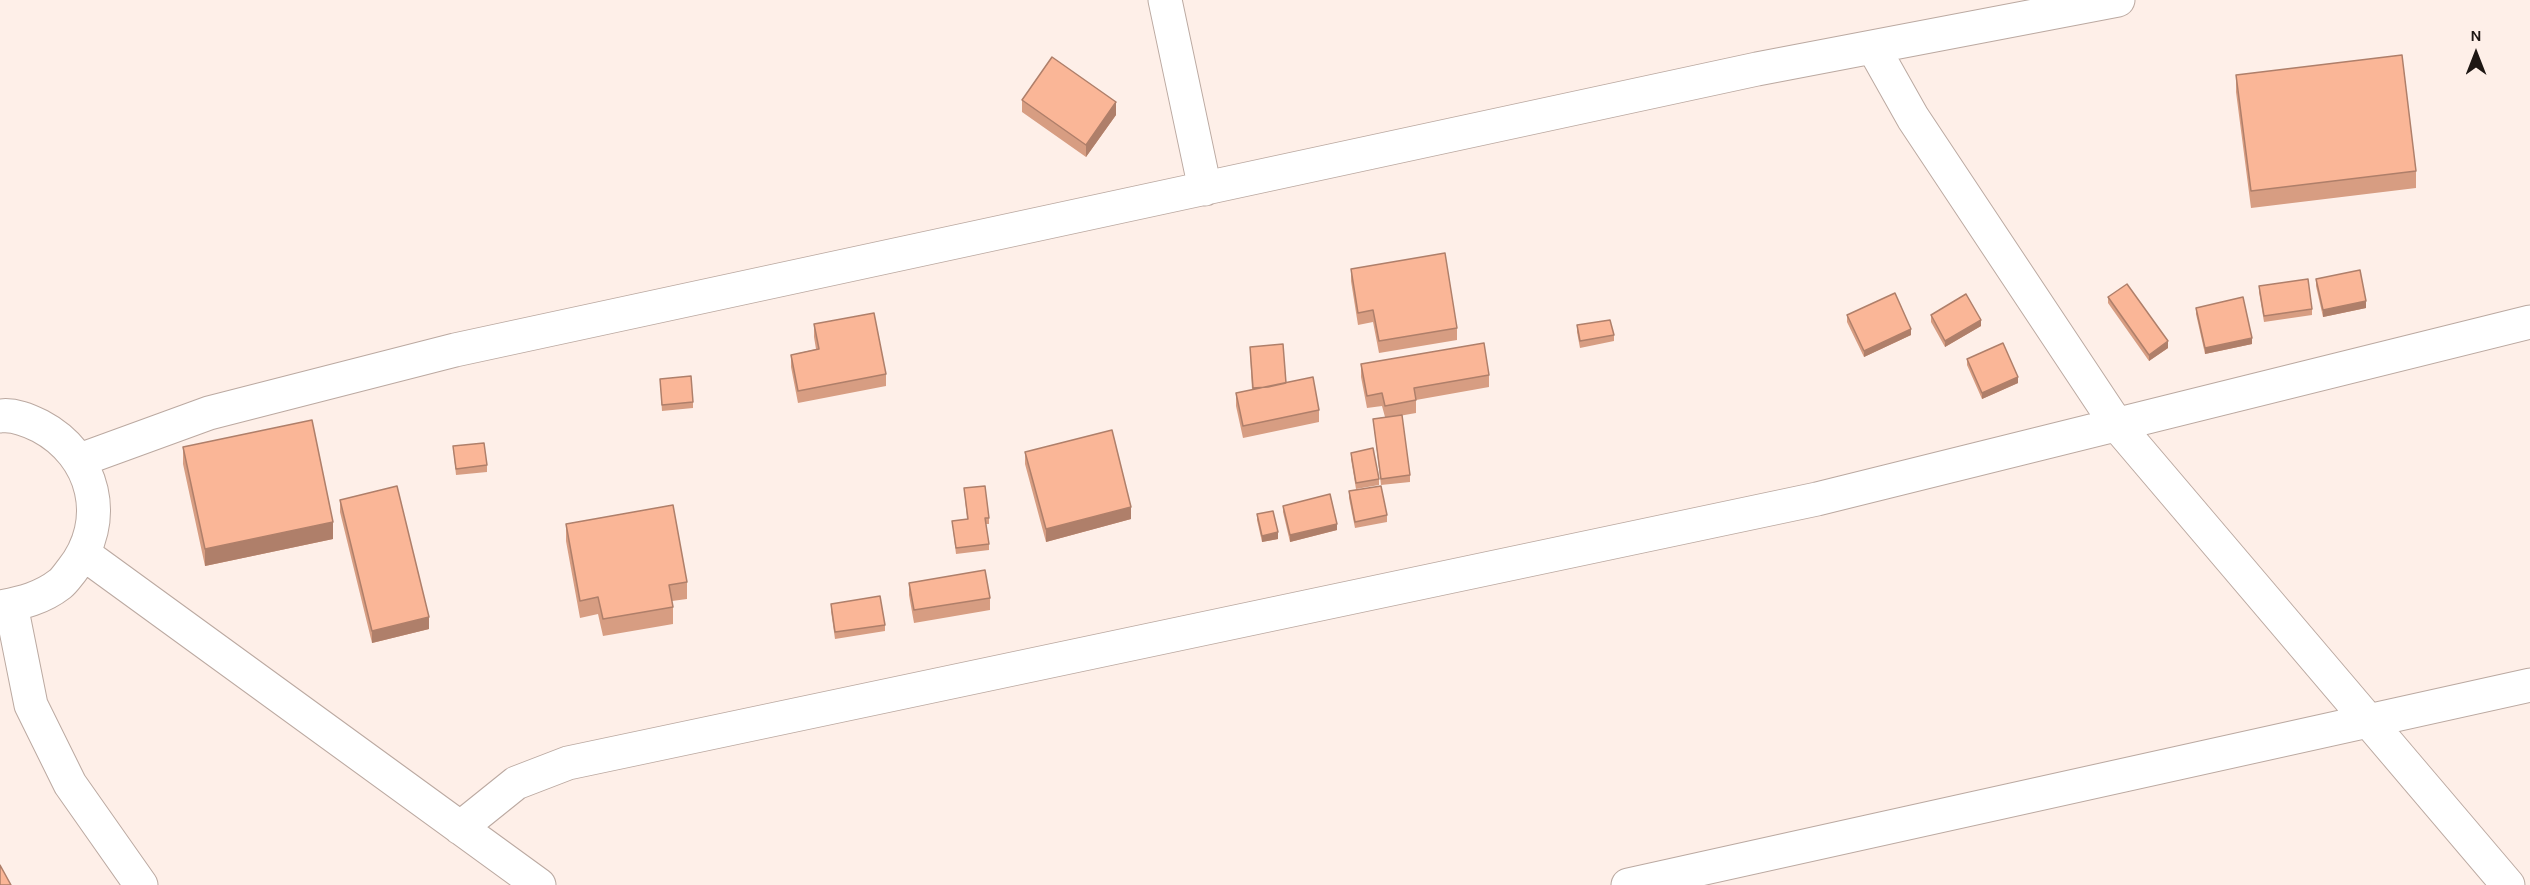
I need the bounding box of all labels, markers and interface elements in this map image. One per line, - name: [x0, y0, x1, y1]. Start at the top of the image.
- north arrow: [2446, 24, 2506, 84]
- text: N: [2470, 26, 2482, 45]

